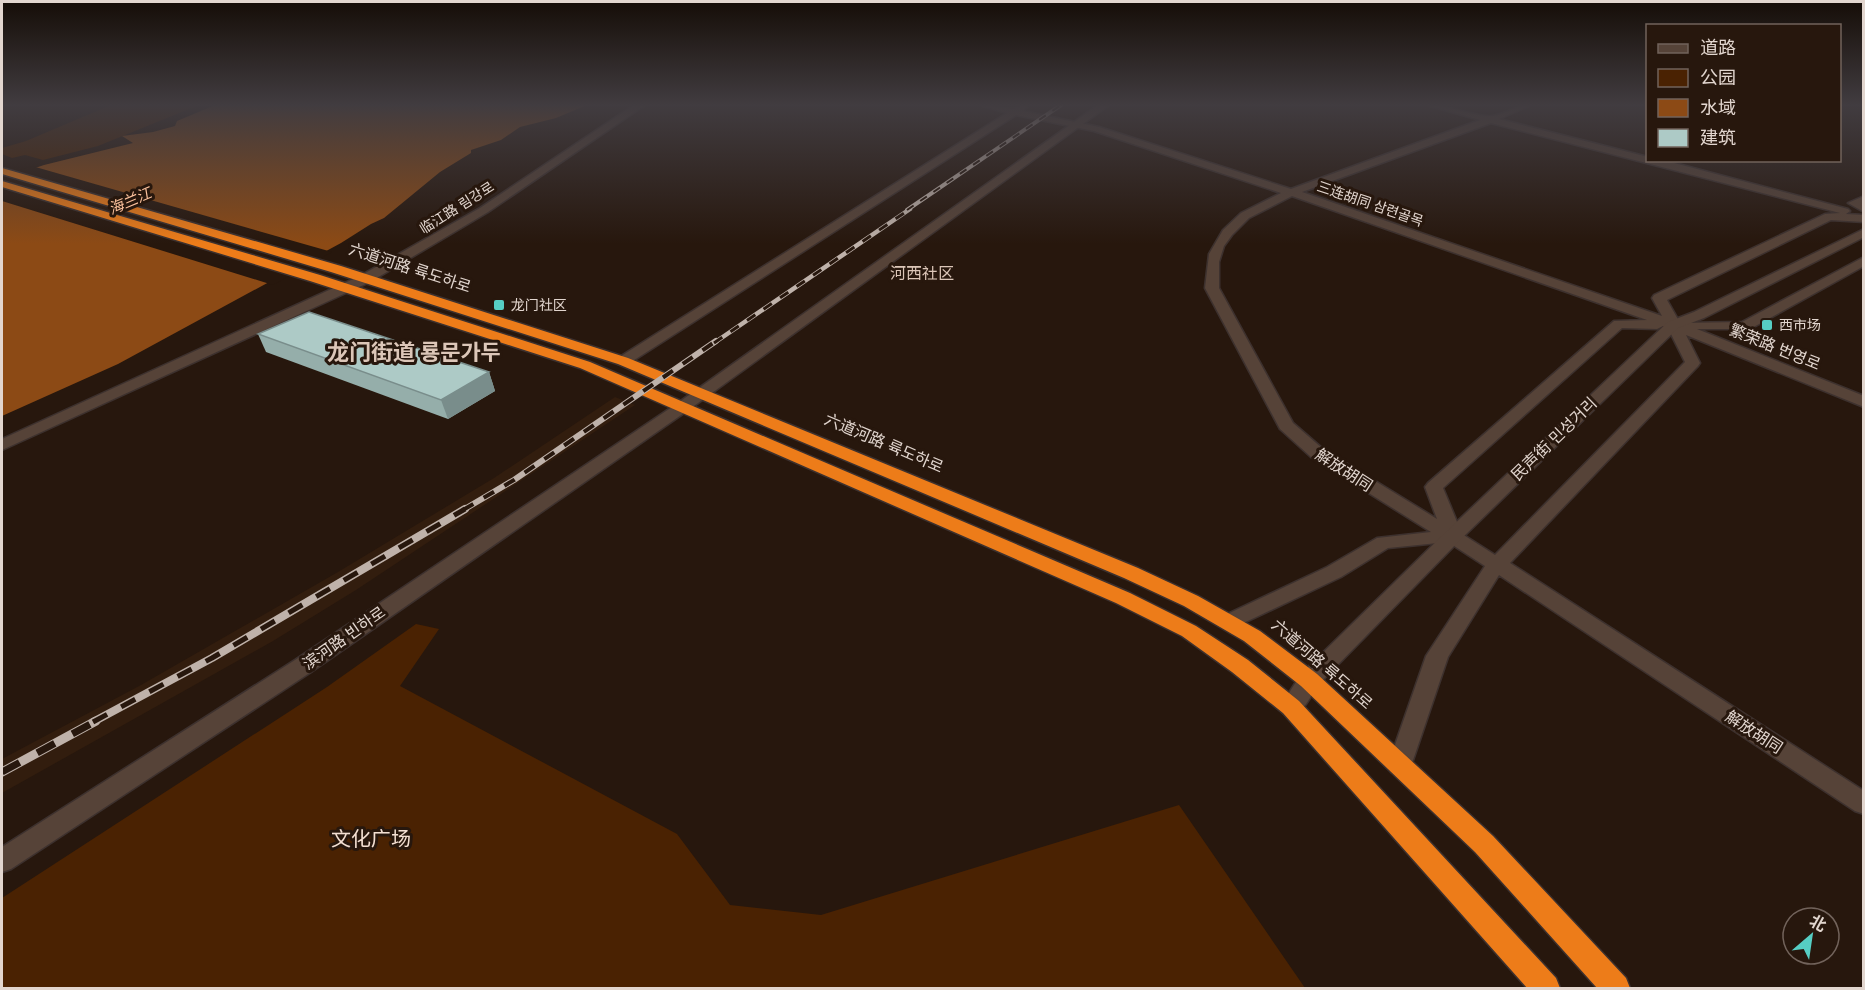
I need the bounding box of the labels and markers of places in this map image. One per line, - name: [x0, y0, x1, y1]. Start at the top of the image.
- place label: 龙门社区: [511, 297, 567, 314]
- marker: 龙门社区: [492, 298, 506, 312]
- place label: 西市场: [1779, 317, 1821, 334]
- marker: 西市场: [1760, 318, 1774, 332]

